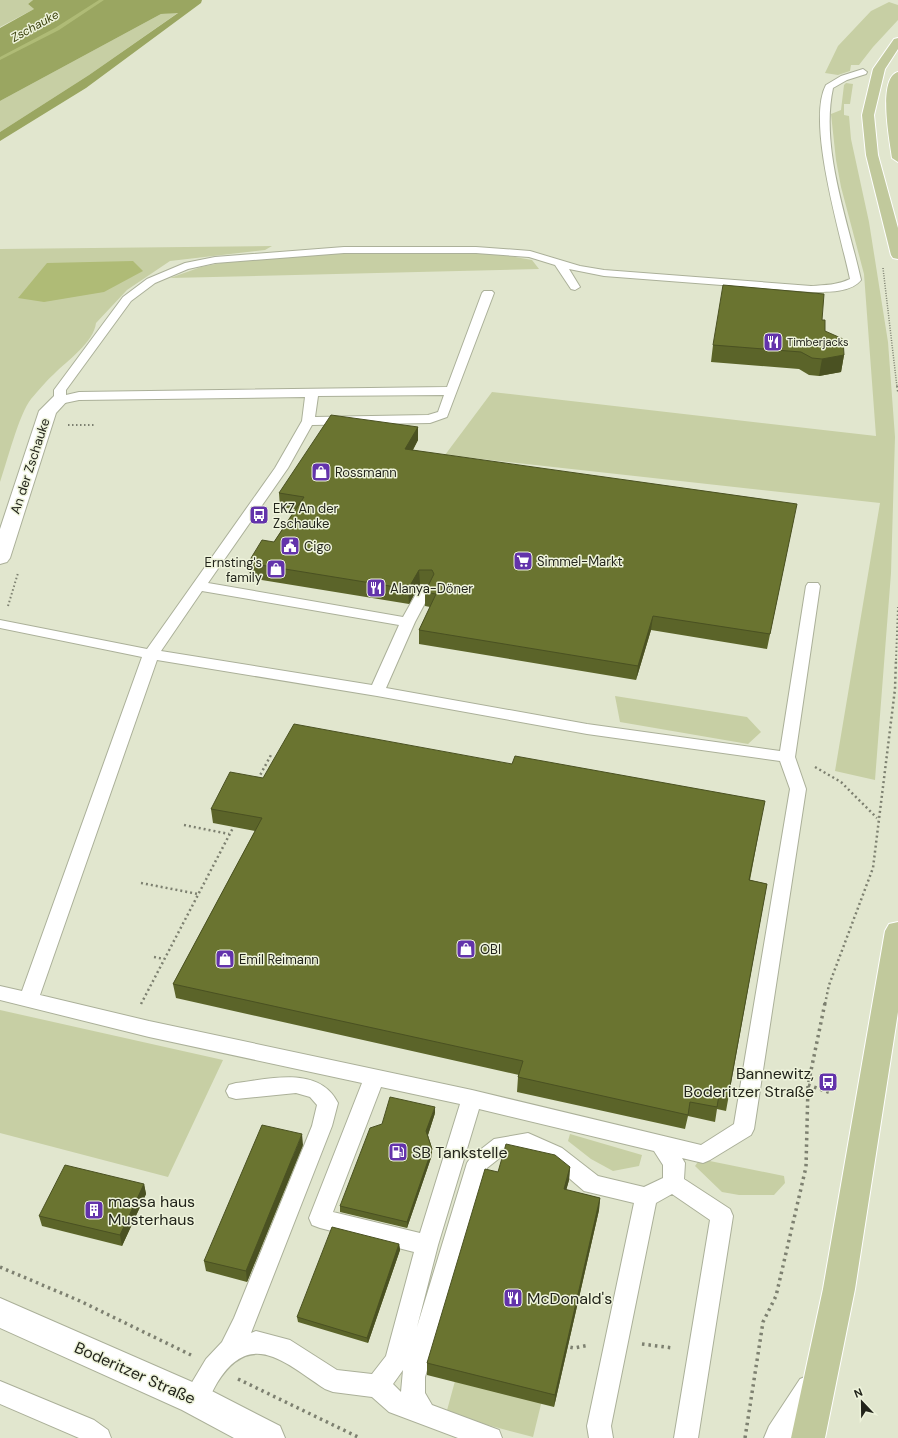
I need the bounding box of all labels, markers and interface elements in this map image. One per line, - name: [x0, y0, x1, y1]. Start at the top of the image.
- water label: Zschauke: [8, 6, 62, 46]
- restaurant icon: Timberjacks: [762, 331, 784, 353]
- place label: Timberjacks: [787, 335, 849, 349]
- street label: An der Zschauke: [6, 416, 54, 516]
- shop icon: Rossmann: [310, 461, 332, 483]
- place label: Rossmann: [335, 464, 397, 481]
- place label: EKZ An der Zschauke: [273, 500, 339, 532]
- bus stop icon: EKZ An der Zschauke: [248, 504, 270, 526]
- public building icon: Cigo: [279, 535, 301, 557]
- place label: Cigo: [304, 538, 331, 555]
- supermarket icon: Simmel-Markt: [512, 550, 534, 572]
- place label: Simmel-Markt: [537, 553, 623, 570]
- place label: Ernsting's family: [205, 554, 262, 586]
- shop icon: Ernsting's family: [265, 558, 287, 580]
- restaurant icon: Alanya-Döner: [365, 577, 387, 599]
- place label: Alanya-Döner: [390, 580, 473, 597]
- shop icon: OBI: [455, 938, 477, 960]
- place label: OBI: [480, 941, 501, 958]
- shop icon: Emil Reimann: [214, 948, 236, 970]
- place label: Emil Reimann: [239, 951, 319, 968]
- place label: Bannewitz, Boderitzer Straße: [684, 1063, 814, 1102]
- bus stop icon: Bannewitz, Boderitzer Straße: [817, 1071, 839, 1093]
- fuel station icon: SB Tankstelle: [387, 1141, 409, 1163]
- place label: SB Tankstelle: [412, 1142, 508, 1163]
- place label: massa haus Musterhaus: [108, 1191, 195, 1230]
- building icon: massa haus Musterhaus: [83, 1199, 105, 1221]
- restaurant icon: McDonald's: [502, 1287, 524, 1309]
- place label: McDonald's: [527, 1288, 612, 1309]
- street label: Boderitzer Straße: [71, 1337, 199, 1409]
- north arrow: [842, 1382, 882, 1422]
- text: N: [852, 1385, 865, 1401]

